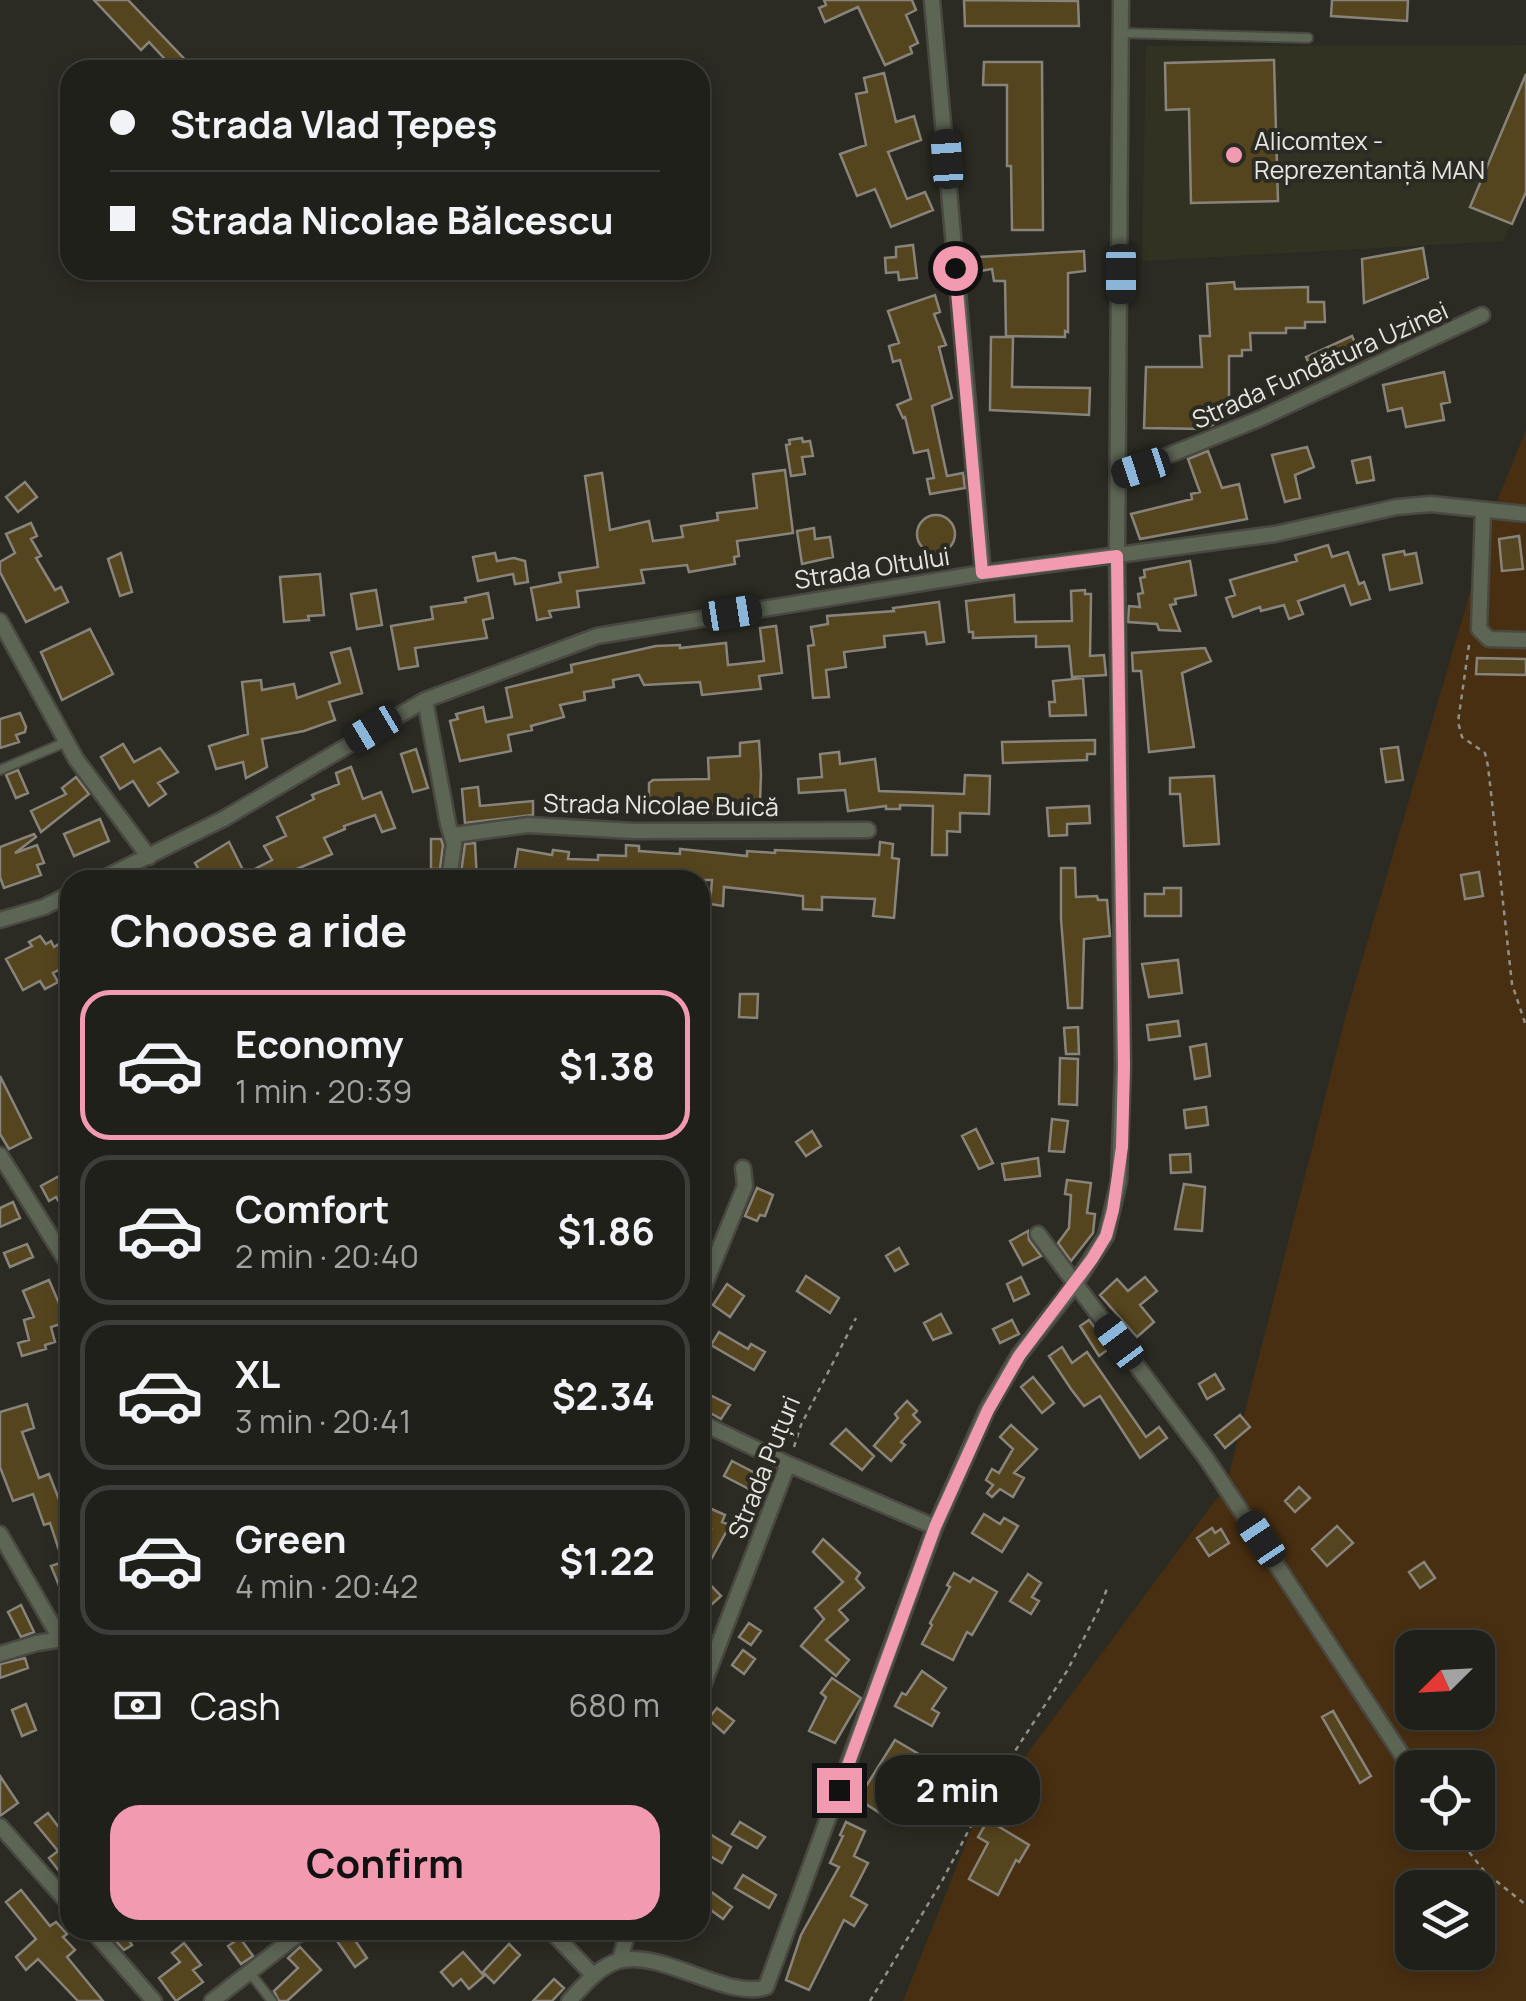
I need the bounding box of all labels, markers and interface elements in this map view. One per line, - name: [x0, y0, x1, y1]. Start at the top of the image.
- text: Strada Vlad Țepeș: [170, 97, 497, 149]
- place label: Alicomtex - Reprezentanță MAN: [1254, 123, 1485, 187]
- car: [930, 128, 964, 190]
- marker: Alicomtex - Reprezentanță MAN: [1223, 144, 1245, 166]
- text: Strada Nicolae Bălcescu: [170, 193, 614, 245]
- car: [1106, 244, 1136, 304]
- route start: [933, 246, 978, 291]
- street label: Strada Fundătura Uzinei: [1186, 292, 1453, 437]
- car: [1108, 444, 1174, 492]
- street label: Strada Oltului: [792, 538, 952, 597]
- car: [700, 593, 764, 633]
- car: [340, 701, 406, 757]
- street label: Strada Nicolae Buică: [543, 785, 779, 824]
- text: Choose a ride: [110, 899, 407, 961]
- text: Economy: [235, 1017, 404, 1069]
- icon: car: [115, 1020, 205, 1110]
- text: $1.38: [559, 1039, 655, 1091]
- text: 1 min · 20:39: [235, 1069, 412, 1113]
- text: Comfort: [235, 1182, 389, 1234]
- icon: car: [115, 1185, 205, 1275]
- text: $1.86: [558, 1204, 655, 1256]
- text: 2 min · 20:40: [235, 1234, 419, 1278]
- car: [1089, 1309, 1149, 1375]
- text: XL: [235, 1347, 280, 1399]
- icon: car: [115, 1350, 205, 1440]
- text: $2.34: [552, 1369, 655, 1421]
- street label: Strada Puțuri: [719, 1390, 808, 1543]
- text: 3 min · 20:41: [235, 1399, 411, 1443]
- car: [1232, 1506, 1290, 1572]
- text: Green: [235, 1512, 347, 1564]
- icon: car: [115, 1515, 205, 1605]
- text: $1.22: [559, 1534, 655, 1586]
- text: 4 min · 20:42: [235, 1564, 418, 1608]
- north arrow: [1395, 1630, 1495, 1730]
- map controls: [1395, 1630, 1495, 1970]
- icon: cash: [110, 1678, 165, 1733]
- text: Cash: [190, 1679, 281, 1731]
- text: 680 m: [569, 1683, 660, 1727]
- button: locate: [1395, 1750, 1495, 1850]
- callout: 2 min: [874, 1755, 1039, 1825]
- route end: [817, 1768, 862, 1813]
- text: 2 min: [916, 1768, 999, 1812]
- button: Confirm: [110, 1805, 660, 1920]
- button: layers: [1395, 1870, 1495, 1970]

